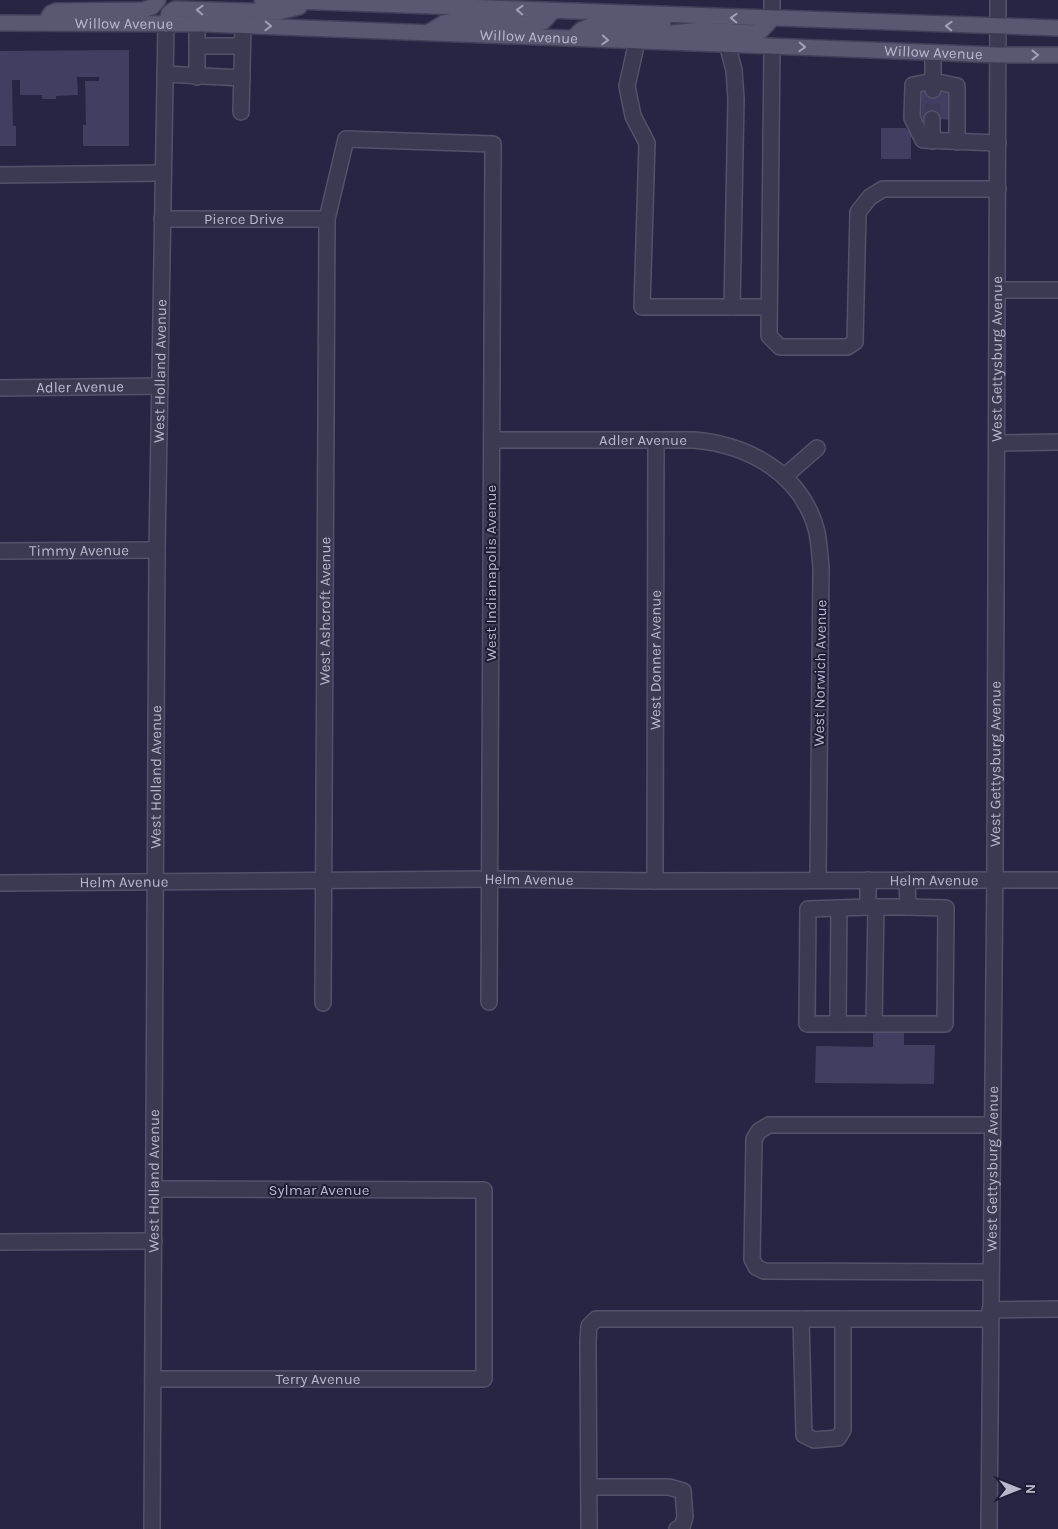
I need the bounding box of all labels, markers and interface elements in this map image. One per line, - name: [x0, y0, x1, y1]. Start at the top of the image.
- one-way arrow: [196, 4, 204, 15]
- one-way arrow: [515, 4, 523, 15]
- one-way arrow: [730, 12, 738, 23]
- street label: Willow Avenue: [75, 14, 173, 33]
- one-way arrow: [264, 21, 272, 32]
- one-way arrow: [945, 21, 953, 32]
- street label: Willow Avenue: [479, 26, 578, 48]
- one-way arrow: [601, 34, 609, 45]
- one-way arrow: [799, 42, 807, 53]
- street label: Willow Avenue: [884, 42, 983, 63]
- one-way arrow: [1031, 50, 1039, 60]
- street label: Pierce Drive: [204, 210, 284, 228]
- street label: West Gettysburg Avenue: [987, 276, 1006, 442]
- street label: West Holland Avenue: [150, 299, 170, 443]
- street label: Adler Avenue: [36, 377, 124, 397]
- street label: Adler Avenue: [599, 431, 687, 449]
- street label: West Indianapolis Avenue: [482, 485, 500, 661]
- street label: West Ashcroft Avenue: [316, 537, 334, 685]
- street label: Timmy Avenue: [29, 541, 129, 560]
- street label: West Donner Avenue: [646, 590, 665, 730]
- street label: West Norwich Avenue: [810, 600, 830, 746]
- street label: West Gettysburg Avenue: [986, 681, 1005, 847]
- street label: West Holland Avenue: [146, 705, 165, 849]
- street label: Helm Avenue: [484, 870, 574, 889]
- street label: Helm Avenue: [889, 871, 978, 889]
- street label: Helm Avenue: [79, 873, 169, 891]
- street label: West Gettysburg Avenue: [982, 1086, 1002, 1252]
- street label: West Holland Avenue: [144, 1109, 163, 1253]
- street label: Sylmar Avenue: [269, 1181, 369, 1199]
- street label: Terry Avenue: [276, 1370, 360, 1388]
- north arrow: [993, 1464, 1043, 1514]
- text: N: [1022, 1484, 1039, 1494]

